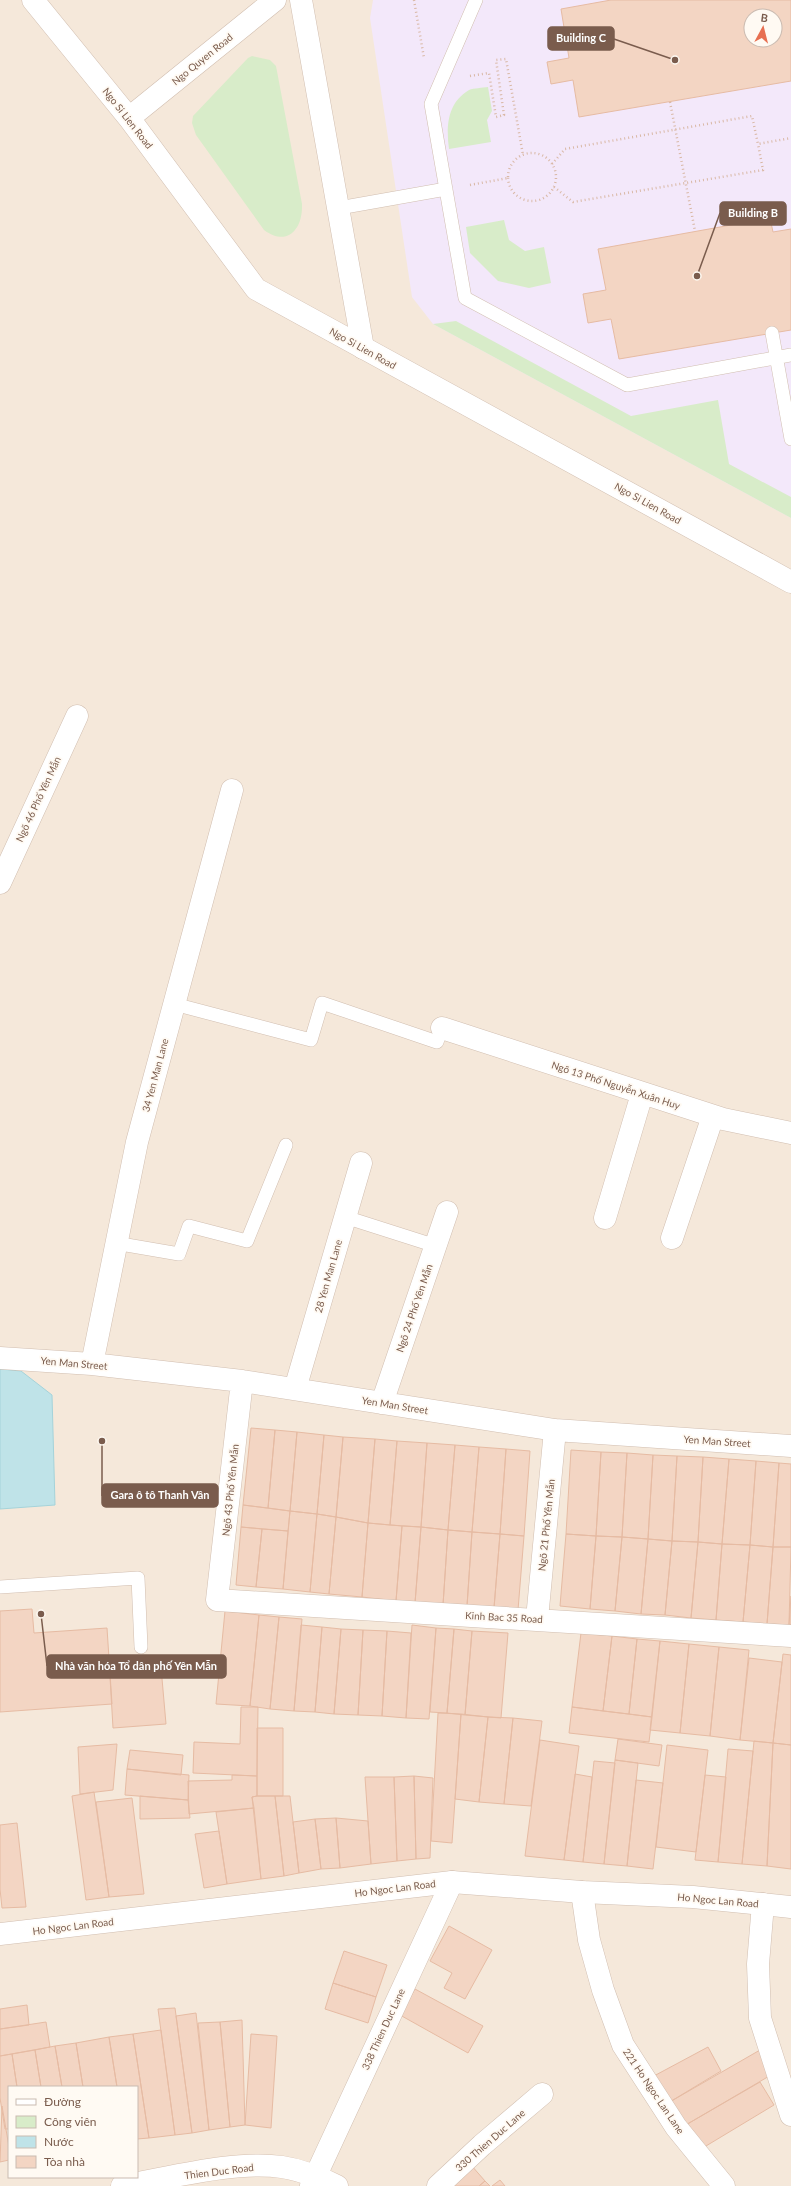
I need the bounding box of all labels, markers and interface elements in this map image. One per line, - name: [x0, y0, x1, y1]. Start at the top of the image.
- north arrow: [743, 8, 783, 48]
- text: B: [760, 11, 769, 24]
- callout: Building C: [548, 27, 614, 50]
- street label: Ngo Quyen Road: [169, 31, 235, 87]
- text: Building C: [556, 31, 607, 44]
- street label: Ngo Si Lien Road: [100, 85, 156, 151]
- callout: Building B: [720, 202, 786, 225]
- text: Building B: [728, 206, 778, 219]
- street label: Ngo Si Lien Road: [328, 325, 398, 371]
- street label: Ngo Si Lien Road: [613, 480, 683, 526]
- street label: Ngõ 46 Phố Yên Mẫn: [13, 754, 63, 844]
- street label: 34 Yen Man Lane: [139, 1037, 171, 1113]
- street label: Ngõ 13 Phố Nguyễn Xuân Huy: [550, 1058, 683, 1112]
- street label: 28 Yen Man Lane: [312, 1238, 344, 1314]
- street label: Ngõ 24 Phố Yên Mẫn: [393, 1262, 435, 1354]
- street label: Yen Man Street: [40, 1354, 108, 1372]
- street label: Yen Man Street: [361, 1394, 429, 1416]
- street label: Yen Man Street: [683, 1433, 751, 1449]
- street label: Ngõ 43 Phố Yên Mẫn: [219, 1443, 241, 1537]
- street label: Ngõ 21 Phố Yên Mẫn: [535, 1478, 557, 1572]
- callout: Gara ô tô Thanh Vân: [102, 1484, 218, 1507]
- text: Gara ô tô Thanh Vân: [110, 1488, 210, 1501]
- street label: Kinh Bac 35 Road: [465, 1609, 543, 1625]
- callout: Nhà văn hóa Tổ dân phố Yên Mẫn: [47, 1655, 226, 1678]
- text: Nhà văn hóa Tổ dân phố Yên Mẫn: [55, 1659, 217, 1672]
- street label: Ho Ngoc Lan Road: [354, 1877, 436, 1899]
- street label: Ho Ngoc Lan Road: [677, 1890, 759, 1910]
- street label: Ho Ngoc Lan Road: [32, 1915, 114, 1937]
- street label: 338 Thien Duc Lane: [359, 1986, 407, 2072]
- street label: 221 Ho Ngoc Lan Lane: [621, 2046, 687, 2136]
- legend: [8, 2086, 138, 2178]
- text: Đường: [44, 2094, 81, 2109]
- street label: 330 Thien Duc Lane: [453, 2107, 527, 2173]
- text: Công viên: [44, 2114, 97, 2129]
- text: Nước: [44, 2134, 74, 2149]
- text: Tòa nhà: [44, 2154, 85, 2169]
- street label: Thien Duc Road: [184, 2161, 254, 2181]

